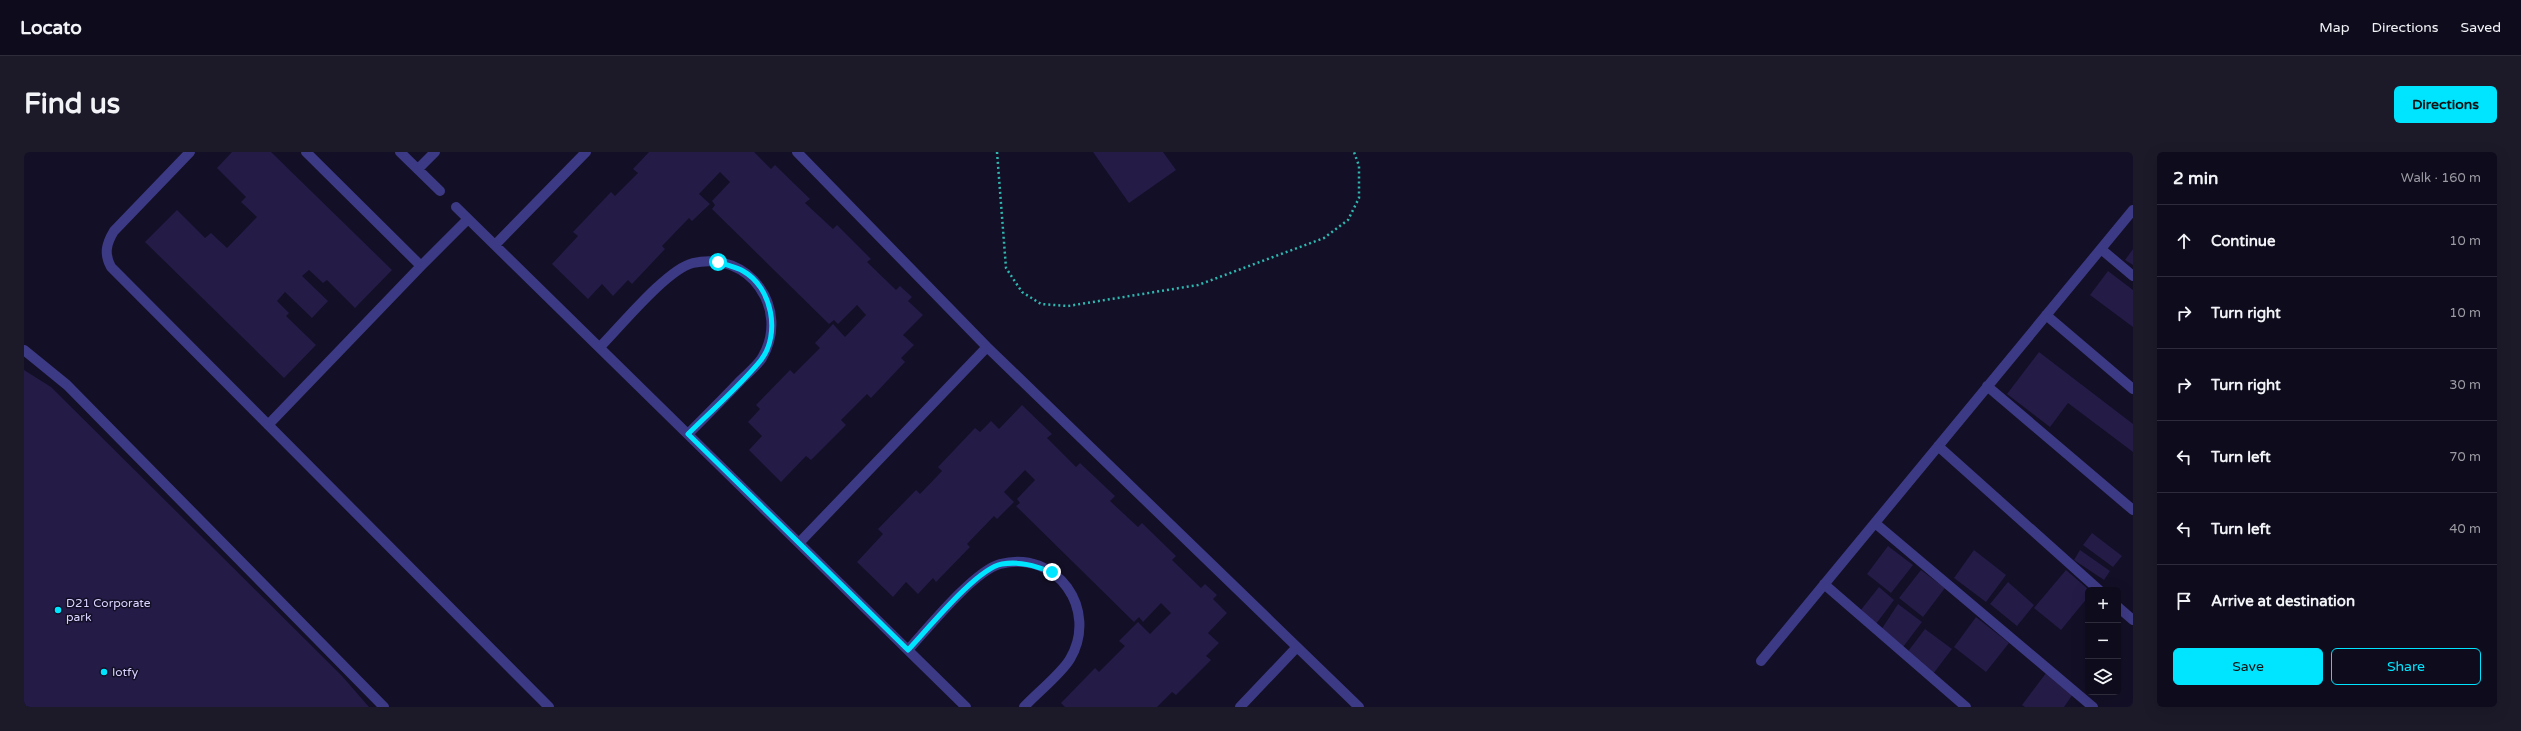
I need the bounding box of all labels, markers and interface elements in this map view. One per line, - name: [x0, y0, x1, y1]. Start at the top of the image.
- text: Locato: [20, 17, 82, 39]
- text: Map: [2319, 19, 2350, 36]
- text: Directions: [2372, 19, 2439, 36]
- text: Saved: [2461, 19, 2501, 36]
- button: Directions: [2394, 86, 2497, 123]
- text: Find us: [24, 87, 120, 121]
- text: 2 min: [2173, 168, 2218, 189]
- text: Walk · 160 m: [2401, 170, 2481, 186]
- icon: ahead: [2173, 230, 2195, 252]
- text: Continue: [2211, 232, 2275, 250]
- text: 10 m: [2449, 233, 2481, 249]
- route start: [709, 253, 727, 271]
- icon: right: [2173, 302, 2195, 324]
- text: Turn right: [2211, 304, 2281, 322]
- text: 10 m: [2449, 305, 2481, 321]
- icon: right: [2173, 374, 2195, 396]
- text: Turn right: [2211, 376, 2281, 394]
- text: 30 m: [2449, 377, 2481, 393]
- icon: left: [2173, 446, 2195, 468]
- text: Turn left: [2211, 448, 2271, 466]
- text: 70 m: [2449, 449, 2481, 465]
- icon: left: [2173, 518, 2195, 540]
- text: Turn left: [2211, 520, 2271, 538]
- text: 40 m: [2449, 521, 2481, 537]
- route end: [1043, 563, 1061, 581]
- map controls: [2085, 587, 2121, 695]
- button: +: [2085, 587, 2121, 623]
- icon: arrive: [2173, 590, 2195, 612]
- text: Arrive at destination: [2211, 592, 2355, 610]
- place label: D21 Corporate park: [66, 596, 151, 624]
- marker: D21 Corporate park: [53, 605, 63, 615]
- button: −: [2085, 623, 2121, 659]
- button: Save: [2173, 648, 2323, 685]
- button: Share: [2331, 648, 2481, 685]
- button: layers: [2085, 659, 2121, 695]
- place label: Iotfy: [112, 665, 139, 679]
- marker: Iotfy: [99, 667, 109, 677]

